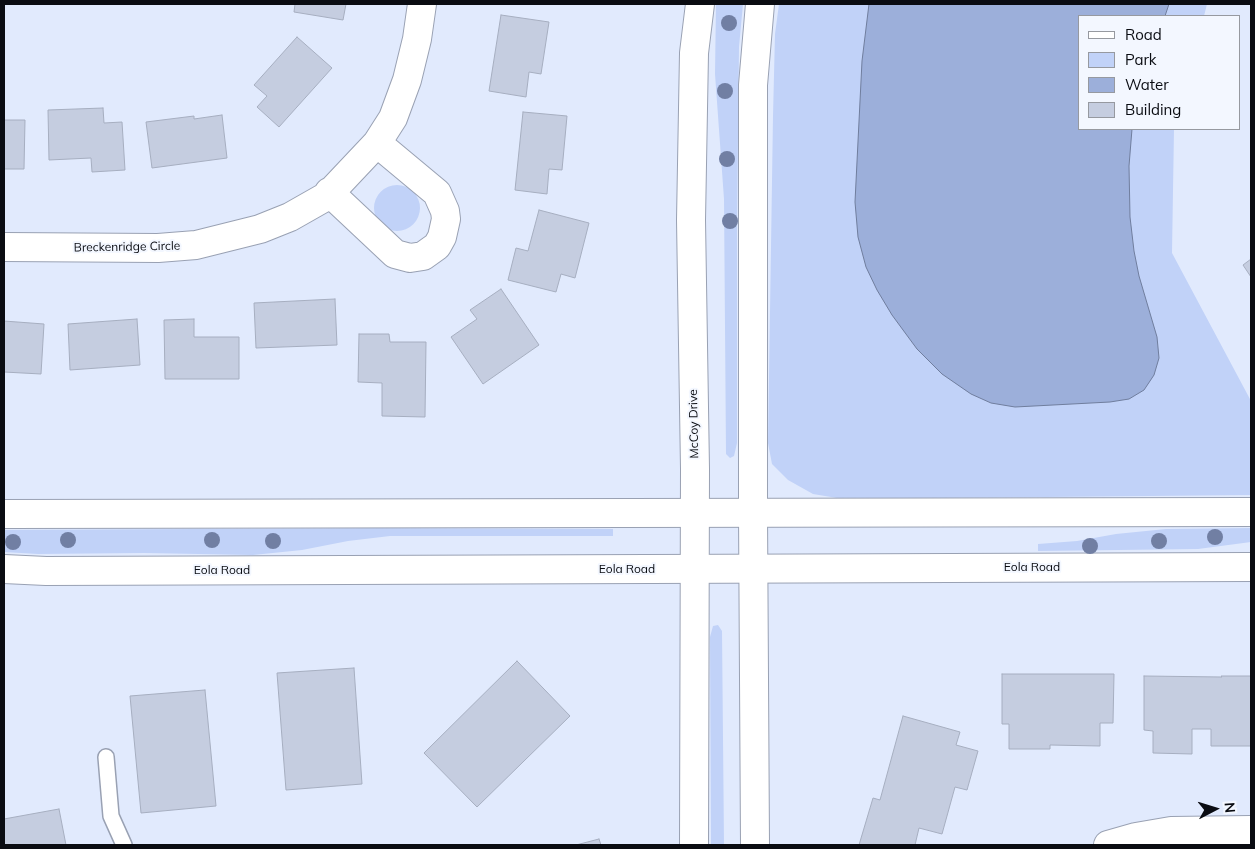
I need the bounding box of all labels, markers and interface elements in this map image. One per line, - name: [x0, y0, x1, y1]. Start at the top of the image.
- legend: [1078, 15, 1240, 130]
- text: Road: [1125, 25, 1162, 44]
- text: Park: [1125, 50, 1157, 69]
- text: Water: [1125, 75, 1169, 94]
- text: Building: [1125, 100, 1181, 119]
- street label: Breckenridge Circle: [74, 239, 180, 255]
- street label: McCoy Drive: [686, 389, 702, 459]
- street label: Eola Road: [1004, 560, 1060, 574]
- street label: Eola Road: [599, 562, 655, 576]
- street label: Eola Road: [194, 563, 250, 577]
- north arrow: [1190, 784, 1240, 834]
- text: N: [1221, 802, 1239, 814]

